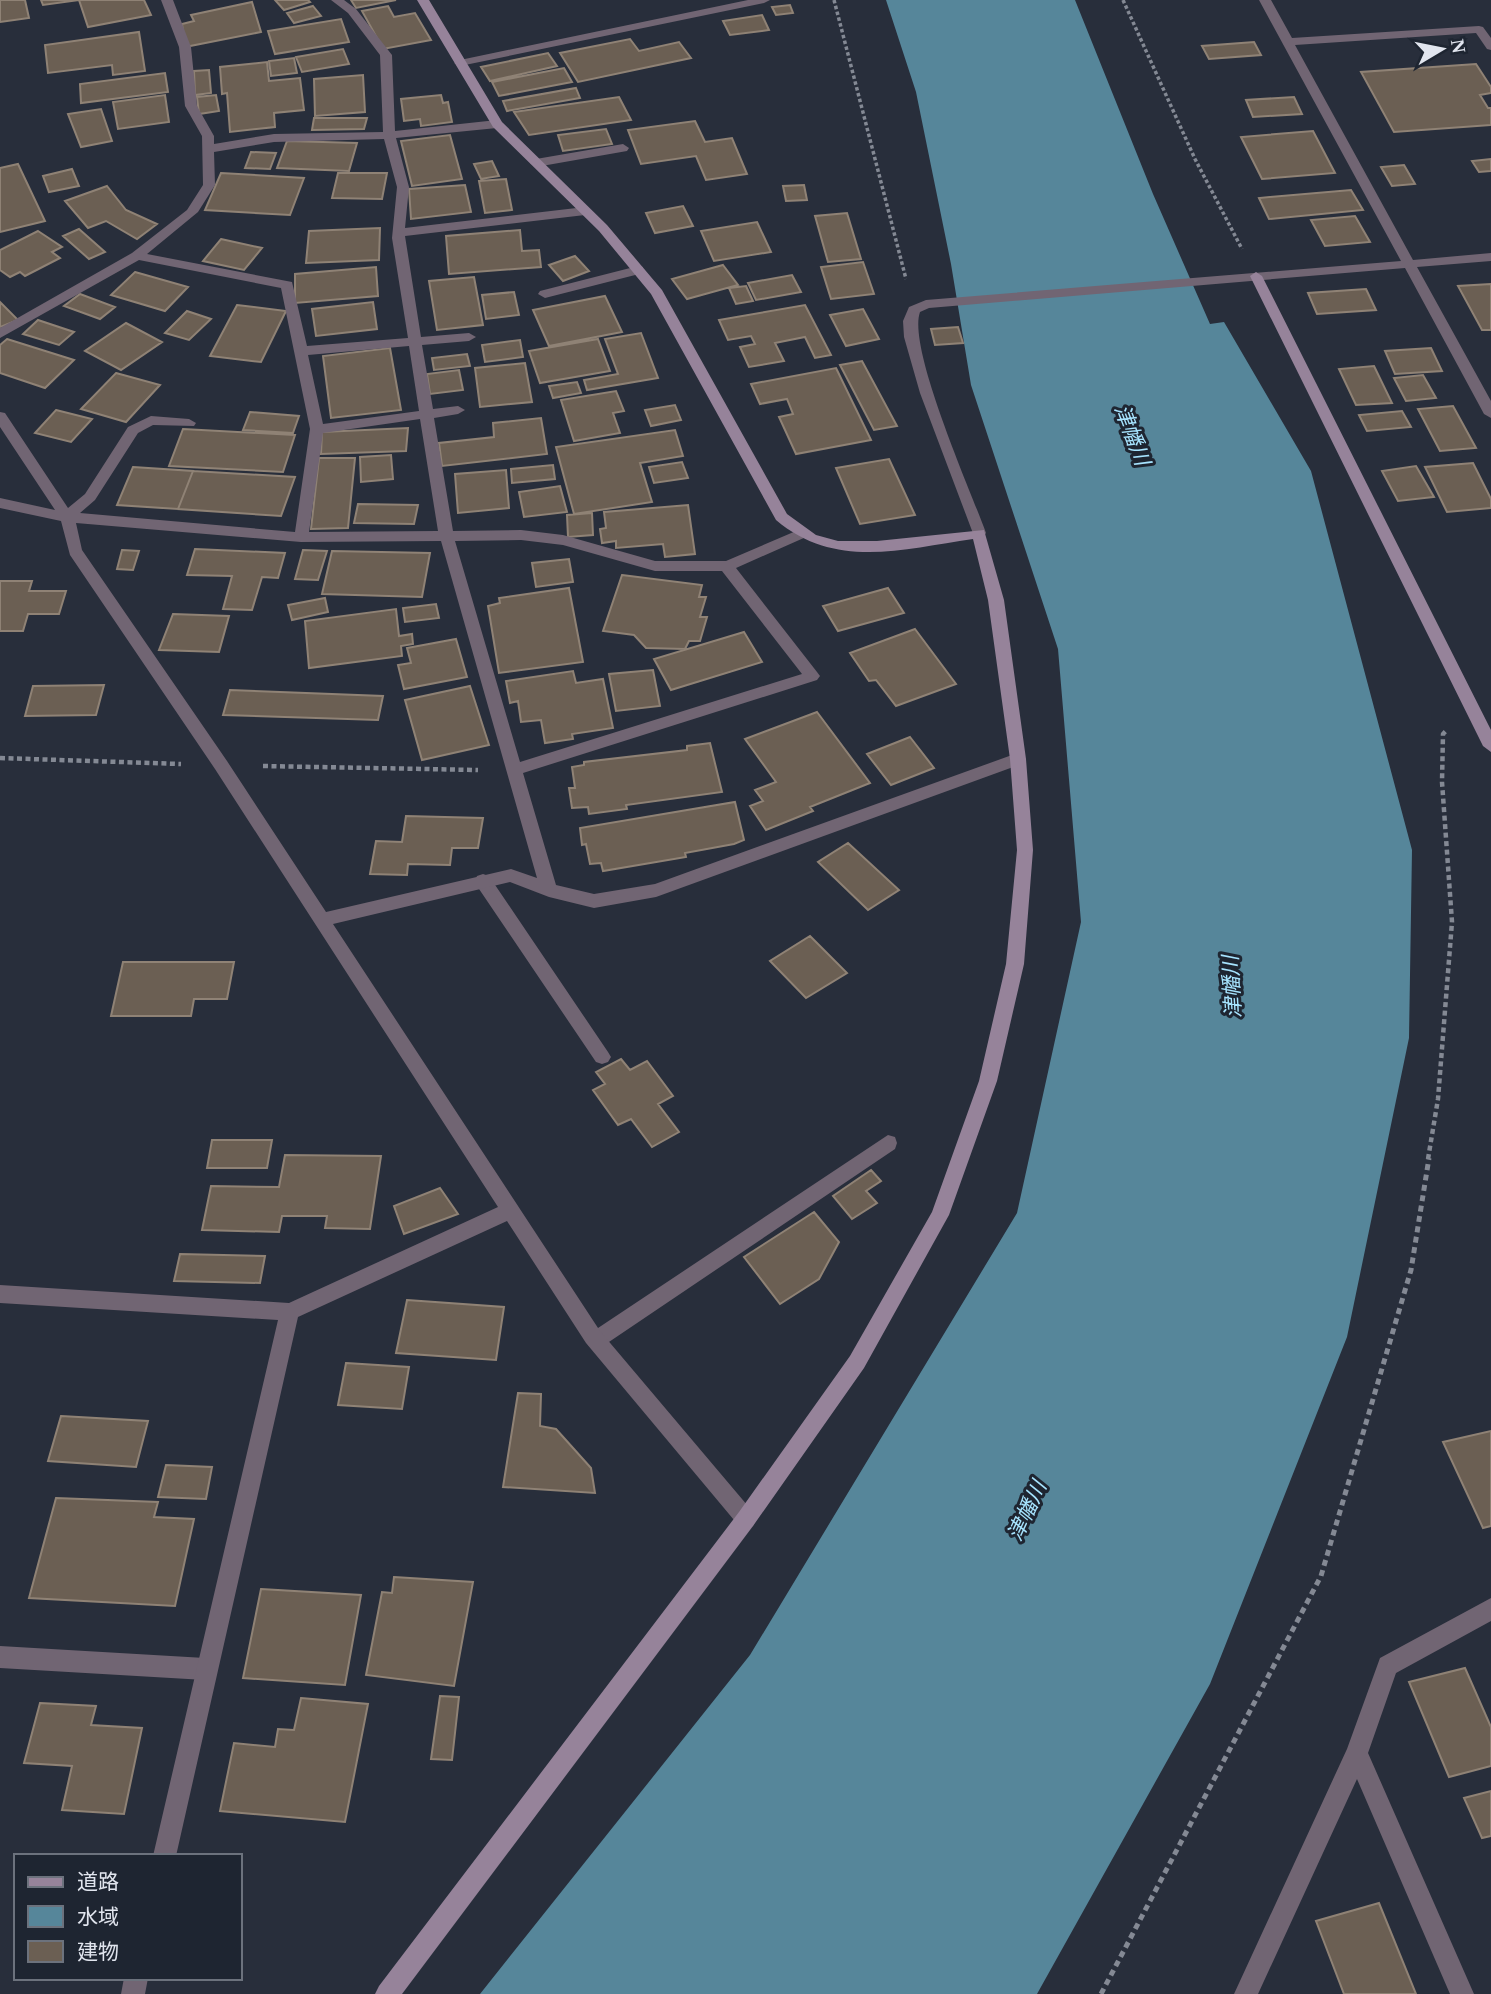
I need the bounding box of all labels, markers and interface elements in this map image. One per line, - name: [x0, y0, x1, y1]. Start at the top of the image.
- north arrow: [1407, 14, 1477, 84]
- text: N: [1447, 38, 1470, 55]
- water label: 津幡川: [1110, 401, 1155, 471]
- water label: 津幡川: [1218, 953, 1246, 1019]
- water label: 津幡川: [1003, 1476, 1052, 1545]
- legend: [14, 1854, 242, 1980]
- text: 道路: [77, 1870, 119, 1894]
- text: 水域: [77, 1905, 119, 1929]
- text: 建物: [77, 1940, 119, 1964]

